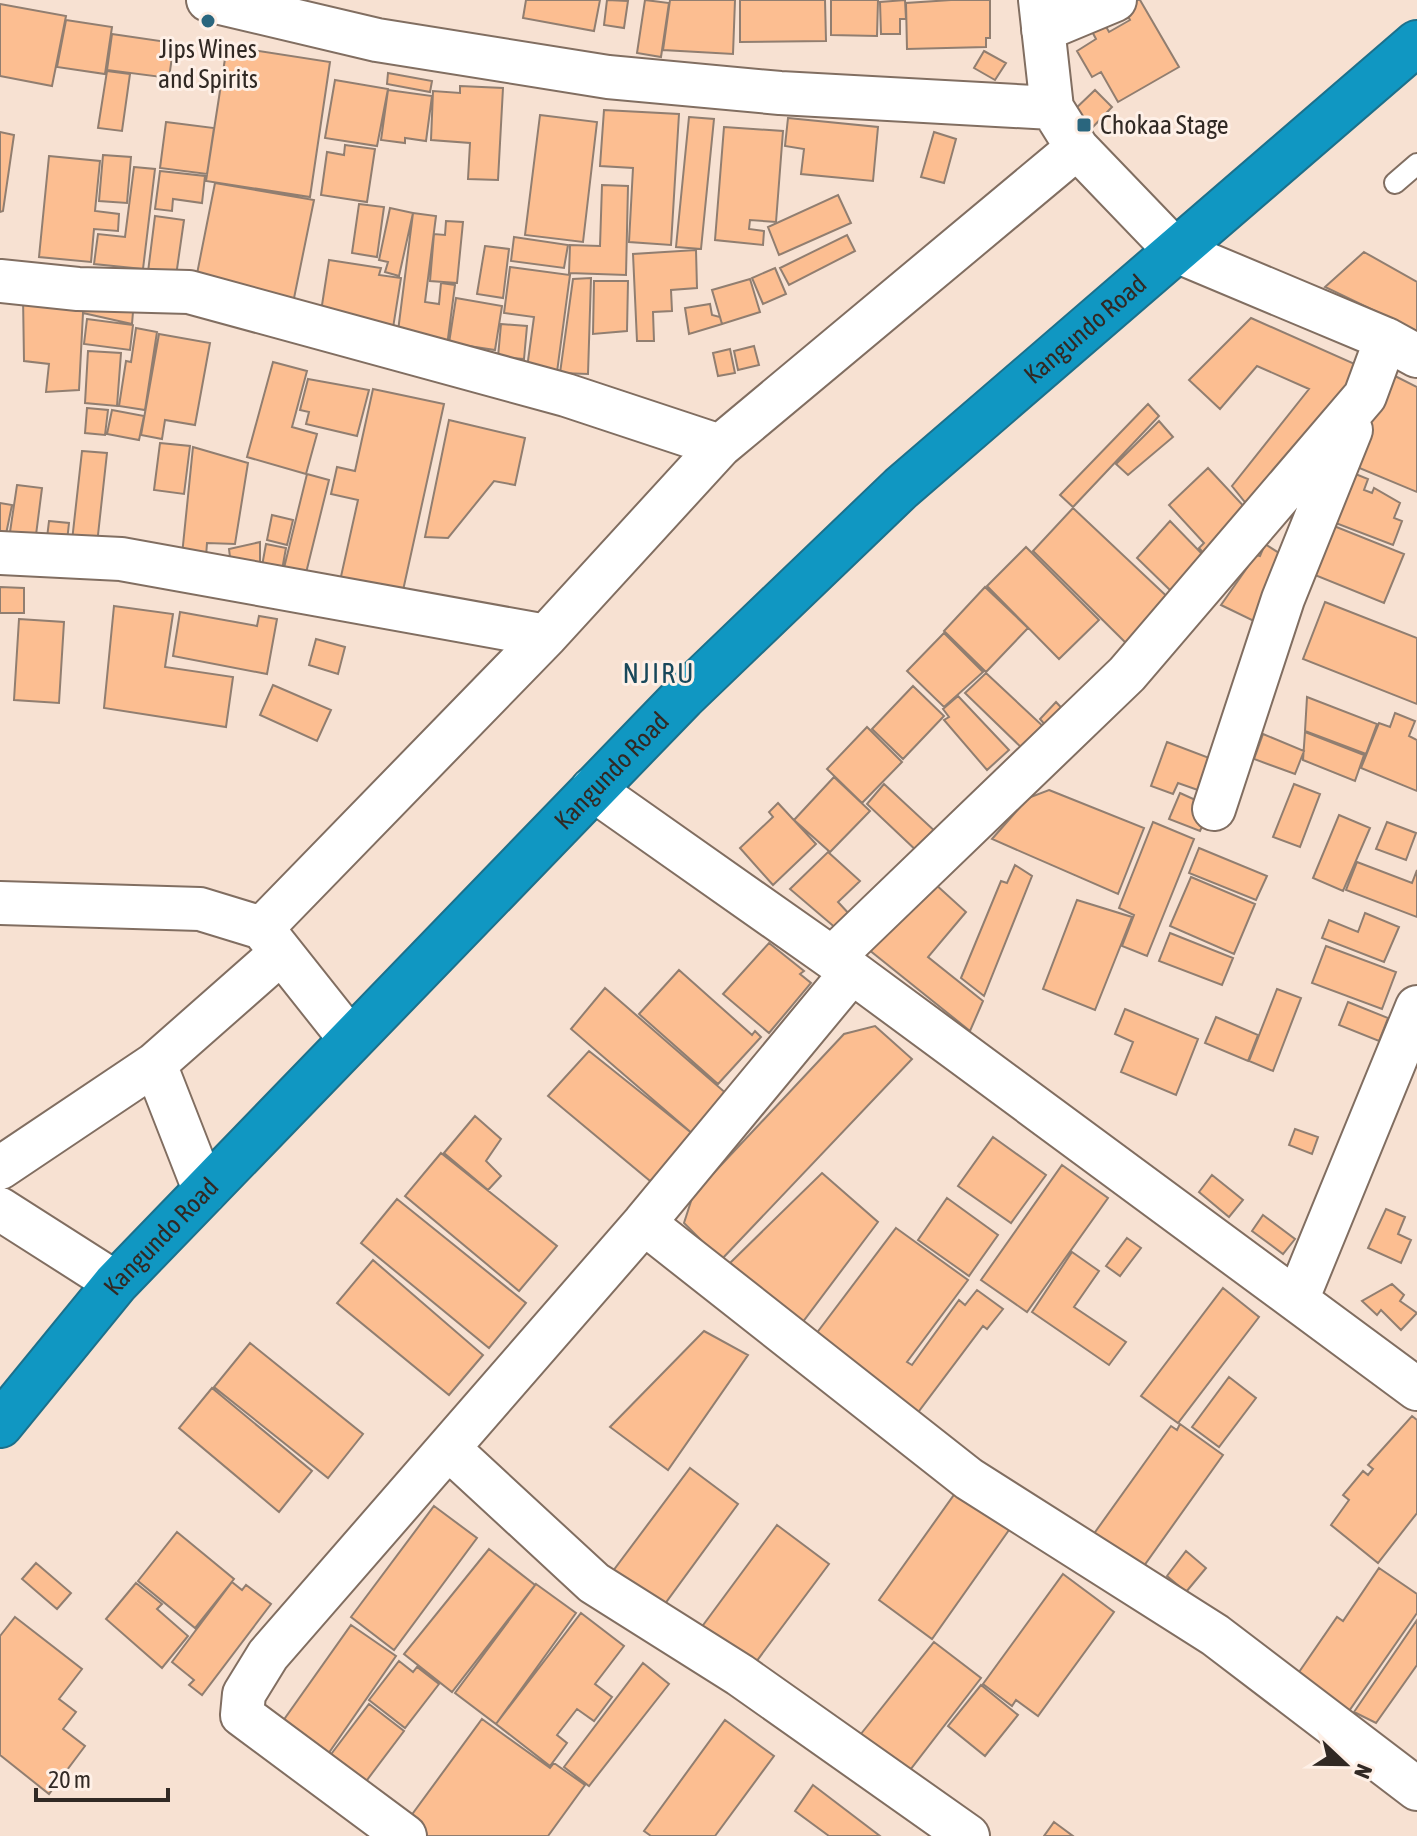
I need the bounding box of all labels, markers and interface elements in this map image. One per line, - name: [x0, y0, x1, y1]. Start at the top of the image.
- marker: Jips Wines and Spirits: [199, 12, 217, 30]
- place label: Jips Wines and Spirits: [158, 34, 258, 94]
- place label: Chokaa Stage: [1100, 110, 1229, 140]
- marker: Chokaa Stage: [1075, 116, 1093, 134]
- street label: Kangundo Road: [1018, 268, 1152, 390]
- district label: NJIRU: [622, 657, 696, 689]
- street label: Kangundo Road: [548, 706, 675, 836]
- street label: Kangundo Road: [97, 1172, 224, 1301]
- north arrow: [1305, 1724, 1385, 1804]
- scale bar: [36, 1752, 168, 1802]
- text: N: [1349, 1761, 1378, 1782]
- text: 20 m: [48, 1766, 91, 1793]

